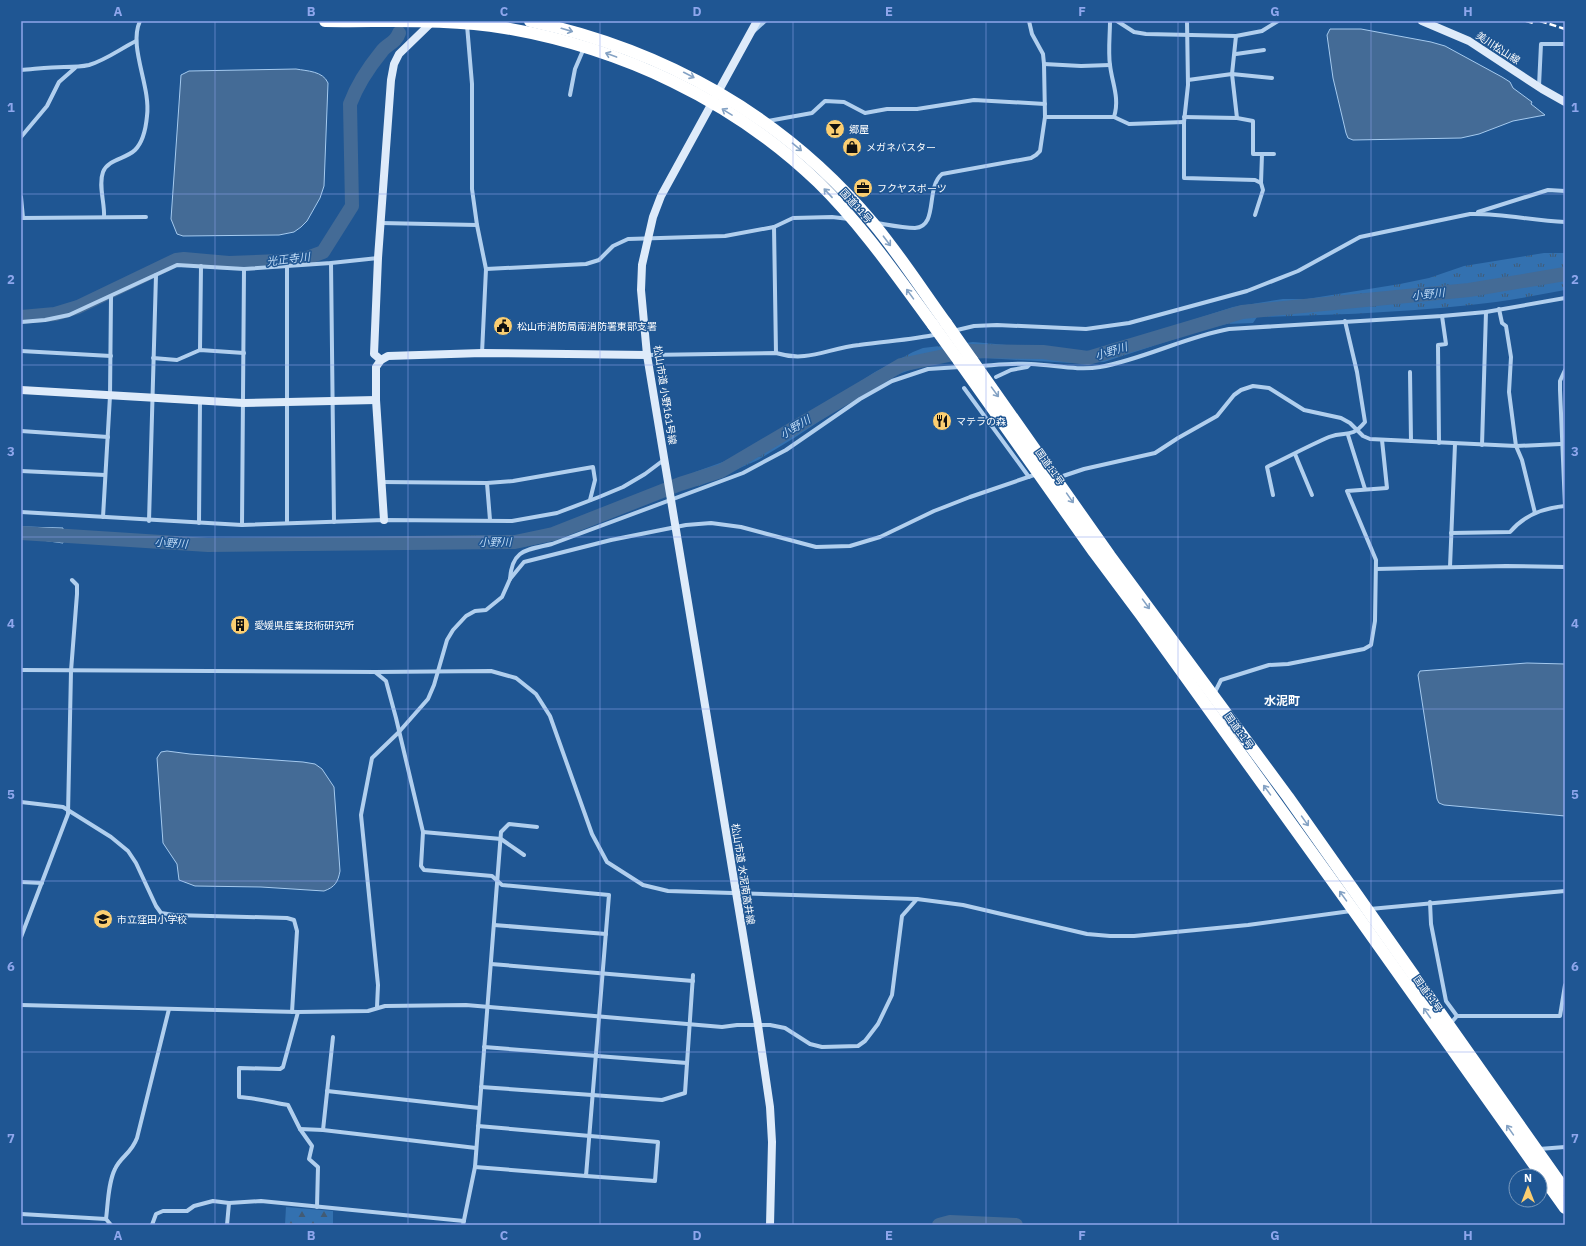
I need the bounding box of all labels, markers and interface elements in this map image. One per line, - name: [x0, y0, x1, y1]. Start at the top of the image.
- text: A: [114, 3, 123, 20]
- text: B: [307, 3, 316, 20]
- text: C: [500, 3, 509, 20]
- text: D: [692, 3, 702, 20]
- text: E: [885, 3, 893, 20]
- text: F: [1078, 3, 1086, 20]
- text: G: [1270, 3, 1280, 20]
- text: H: [1463, 3, 1473, 20]
- one-way arrow: [561, 27, 574, 34]
- street label: 美川松山線: [1473, 29, 1523, 67]
- one-way arrow: [605, 50, 617, 58]
- one-way arrow: [683, 72, 695, 80]
- text: 1: [7, 99, 15, 116]
- text: 1: [1571, 99, 1579, 116]
- one-way arrow: [721, 108, 733, 116]
- bar icon: 郷屋: [824, 118, 846, 140]
- place label: 郷屋: [849, 123, 869, 136]
- shop icon: メガネバスター: [841, 136, 863, 158]
- place label: メガネバスター: [866, 141, 936, 154]
- one-way arrow: [792, 143, 802, 152]
- office icon: フクヤスポーツ: [852, 177, 874, 199]
- place label: フクヤスポーツ: [877, 182, 947, 195]
- street label: 国道11号: [837, 186, 875, 226]
- one-way arrow: [823, 188, 833, 198]
- one-way arrow: [882, 235, 891, 246]
- water label: 光正寺川: [265, 249, 312, 269]
- text: 2: [7, 271, 15, 288]
- text: 2: [1571, 271, 1579, 288]
- water label: 小野川: [1411, 285, 1446, 303]
- one-way arrow: [906, 288, 914, 299]
- public building icon: 松山市消防局南消防署東部支署: [492, 315, 514, 337]
- place label: 松山市消防局南消防署東部支署: [517, 320, 657, 333]
- water label: 小野川: [1093, 339, 1130, 363]
- street label: 松山市道 小野161号線: [651, 344, 679, 446]
- one-way arrow: [991, 386, 999, 397]
- restaurant icon: マテラの森: [931, 410, 953, 432]
- water label: 小野川: [777, 412, 814, 441]
- place label: マテラの森: [956, 415, 1006, 428]
- text: 3: [7, 443, 15, 460]
- text: 3: [1571, 443, 1579, 460]
- street label: 国道11号: [1033, 446, 1067, 488]
- one-way arrow: [1066, 492, 1074, 503]
- water label: 小野川: [154, 535, 189, 551]
- water label: 小野川: [478, 535, 513, 549]
- one-way arrow: [1141, 598, 1150, 609]
- building icon: 愛媛県産業技術研究所: [229, 614, 251, 636]
- text: 4: [7, 615, 15, 632]
- text: 4: [1571, 615, 1579, 632]
- place label: 愛媛県産業技術研究所: [254, 619, 354, 632]
- district label: 水泥町: [1264, 693, 1300, 708]
- street label: 国道11号: [1222, 710, 1256, 752]
- one-way arrow: [1262, 785, 1271, 796]
- text: 5: [7, 786, 15, 803]
- text: 5: [1571, 786, 1579, 803]
- one-way arrow: [1301, 816, 1309, 827]
- street label: 松山市道 水泥南高井線: [729, 822, 757, 926]
- one-way arrow: [1339, 890, 1347, 901]
- school or university icon: 市立窪田小学校: [92, 908, 114, 930]
- place label: 市立窪田小学校: [117, 913, 187, 926]
- text: 6: [7, 958, 15, 975]
- text: 6: [1571, 958, 1579, 975]
- street label: 国道11号: [1411, 973, 1445, 1015]
- one-way arrow: [1423, 1007, 1431, 1018]
- one-way arrow: [1506, 1125, 1514, 1136]
- text: 7: [7, 1130, 15, 1147]
- text: 7: [1571, 1130, 1579, 1147]
- north arrow: [1508, 1168, 1548, 1208]
- text: N: [1524, 1171, 1532, 1185]
- text: A: [114, 1227, 123, 1244]
- text: B: [307, 1227, 316, 1244]
- text: C: [500, 1227, 509, 1244]
- text: D: [692, 1227, 702, 1244]
- text: E: [885, 1227, 893, 1244]
- text: F: [1078, 1227, 1086, 1244]
- text: G: [1270, 1227, 1280, 1244]
- text: H: [1463, 1227, 1473, 1244]

